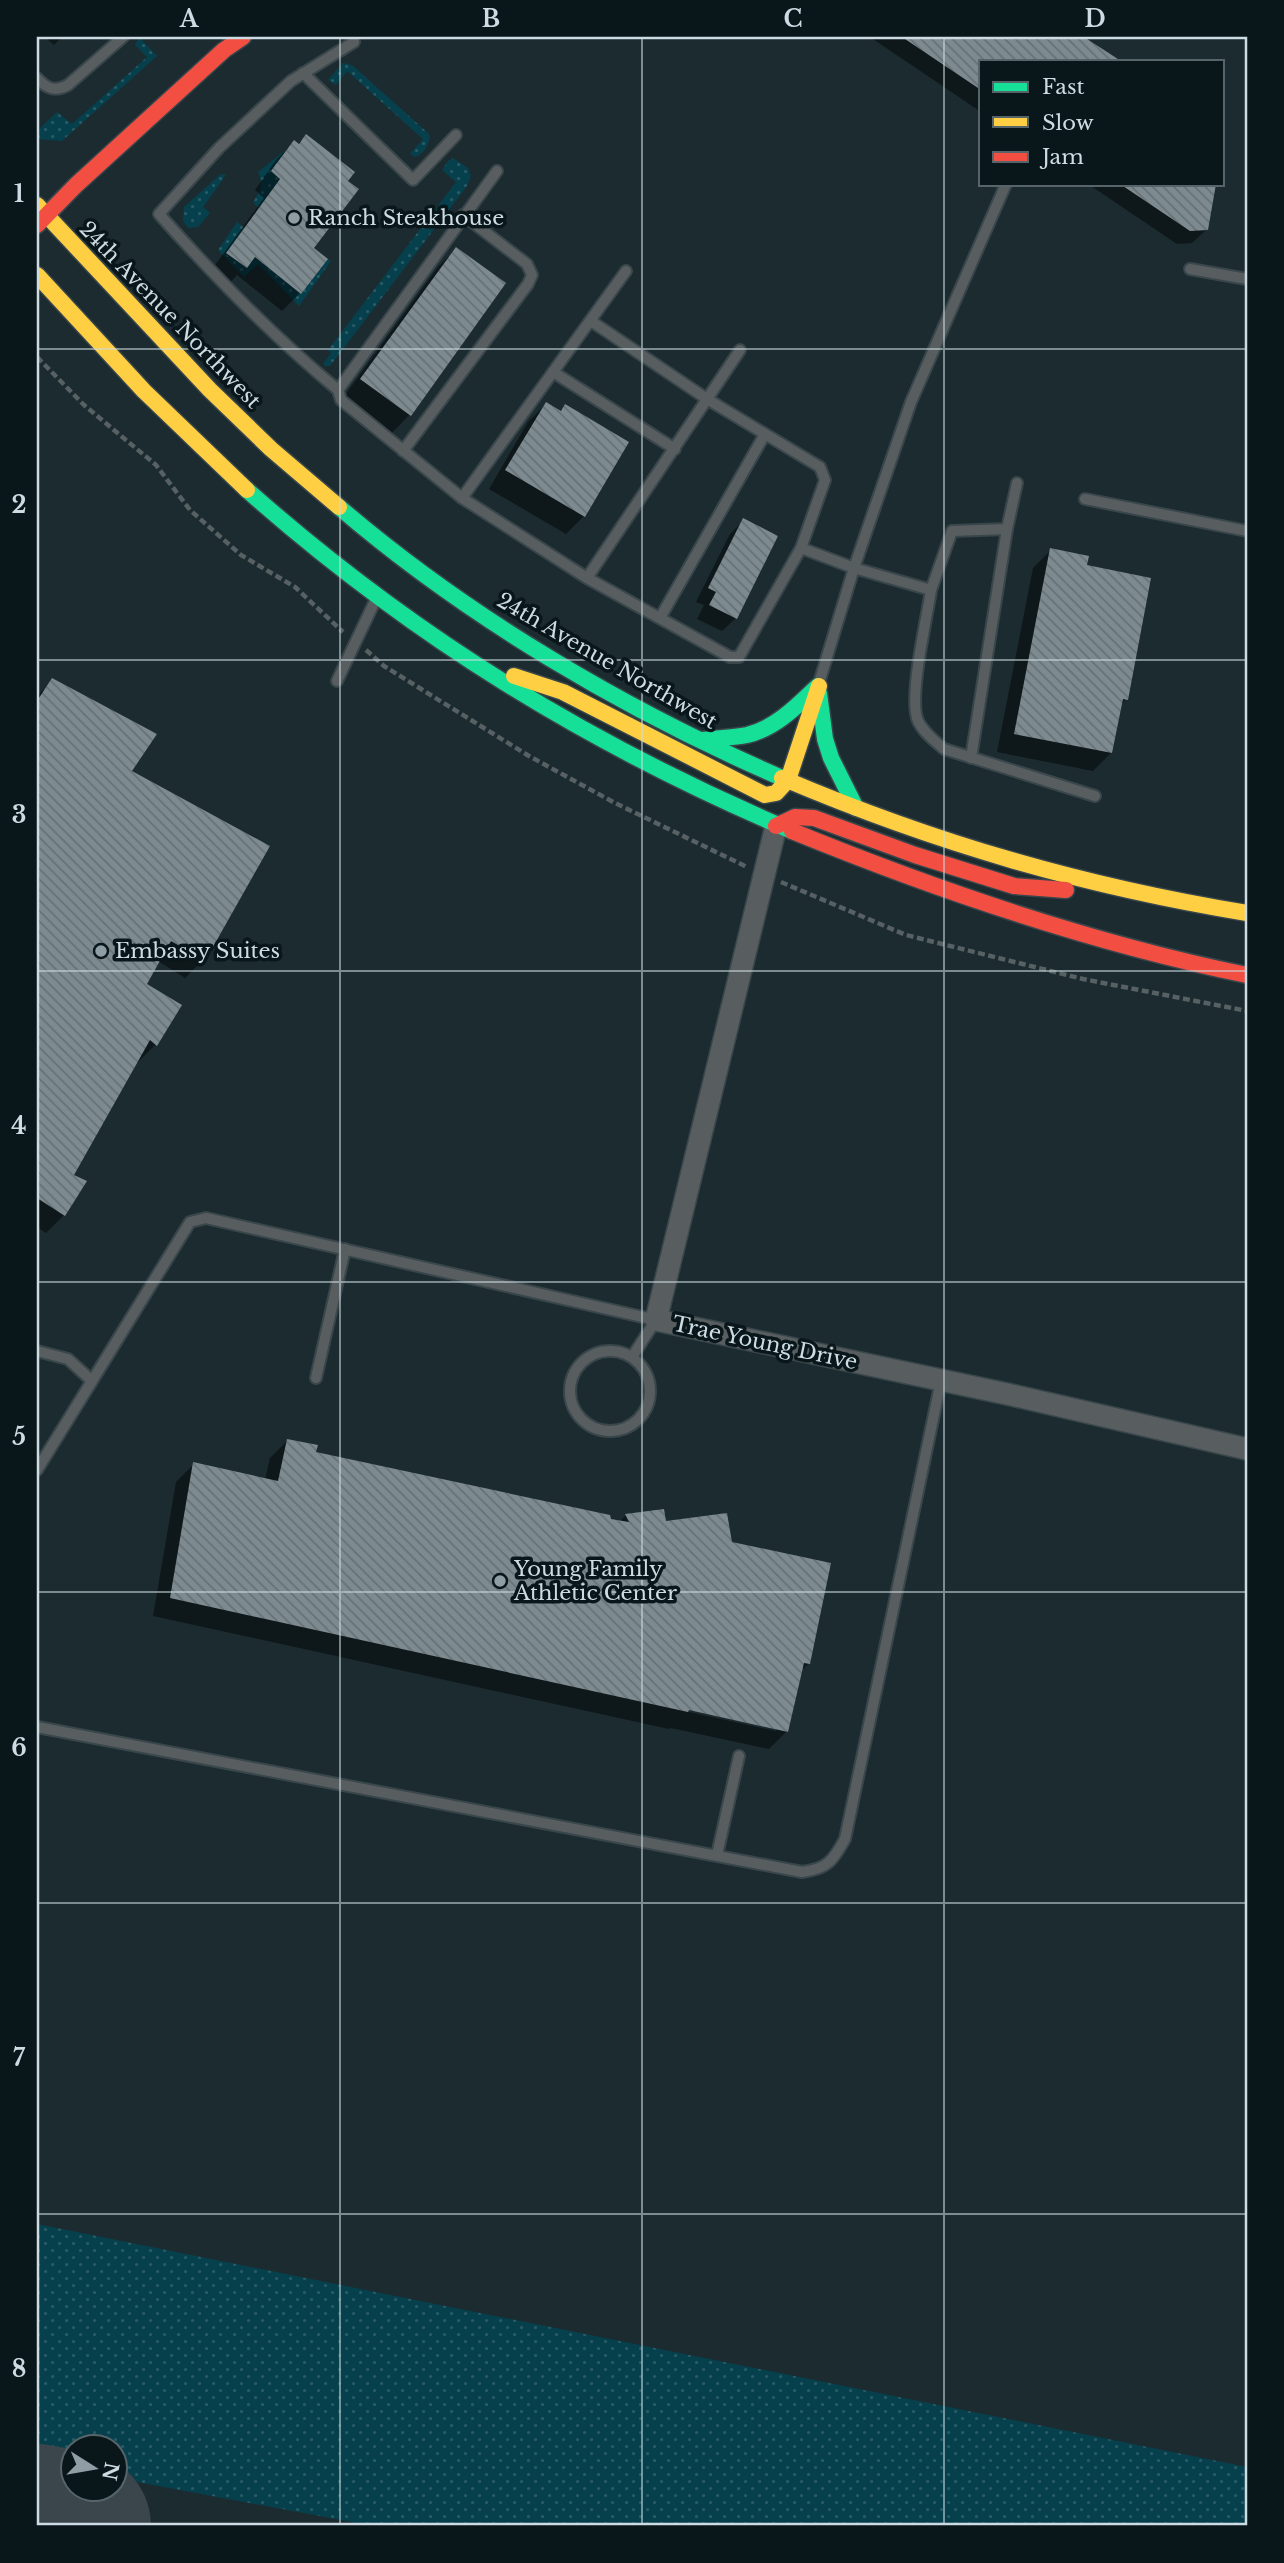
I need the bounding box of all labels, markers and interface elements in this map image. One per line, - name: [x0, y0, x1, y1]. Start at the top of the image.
- text: A: [179, 5, 200, 33]
- text: B: [482, 5, 500, 33]
- text: C: [784, 5, 802, 33]
- text: D: [1084, 5, 1106, 33]
- legend: [979, 60, 1224, 186]
- text: Fast: [1042, 74, 1084, 100]
- text: Slow: [1042, 110, 1094, 136]
- text: Jam: [1039, 144, 1084, 170]
- text: 1: [14, 180, 24, 208]
- place label: Ranch Steakhouse: [308, 205, 504, 231]
- marker: Ranch Steakhouse: [286, 210, 302, 226]
- street label: 24th Avenue Northwest: [74, 216, 266, 414]
- text: 2: [12, 491, 26, 519]
- street label: 24th Avenue Northwest: [492, 587, 722, 735]
- text: 3: [12, 801, 26, 829]
- place label: Embassy Suites: [115, 938, 280, 964]
- marker: Embassy Suites: [93, 943, 109, 959]
- text: 4: [11, 1112, 27, 1140]
- street label: Trae Young Drive: [670, 1311, 860, 1375]
- text: 5: [12, 1423, 26, 1451]
- place label: Young Family Athletic Center: [513, 1556, 677, 1606]
- marker: Young Family Athletic Center: [492, 1573, 508, 1589]
- text: 6: [11, 1734, 27, 1762]
- text: 7: [13, 2044, 26, 2072]
- text: 8: [12, 2355, 26, 2383]
- north arrow: [60, 2434, 130, 2504]
- text: N: [97, 2460, 123, 2482]

